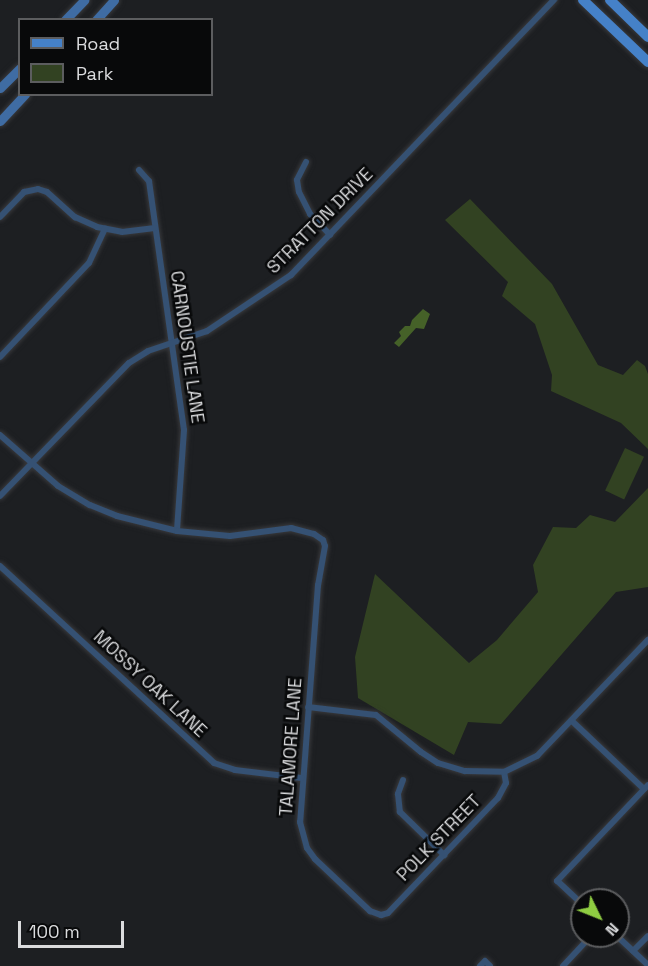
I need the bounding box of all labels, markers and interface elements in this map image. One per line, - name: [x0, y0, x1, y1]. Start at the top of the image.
- legend: [18, 18, 213, 96]
- text: Road: [76, 32, 120, 55]
- text: Park: [76, 62, 113, 85]
- street label: STRATTON DRIVE: [263, 164, 377, 278]
- street label: CARNOUSTIE LANE: [166, 269, 208, 425]
- street label: MOSSY OAK LANE: [89, 626, 211, 742]
- street label: TALAMORE LANE: [275, 677, 307, 817]
- street label: POLK STREET: [392, 790, 486, 886]
- north arrow: [570, 888, 630, 948]
- scale bar: [21, 909, 128, 947]
- text: N: [601, 918, 623, 940]
- text: 100 m: [29, 920, 80, 943]

